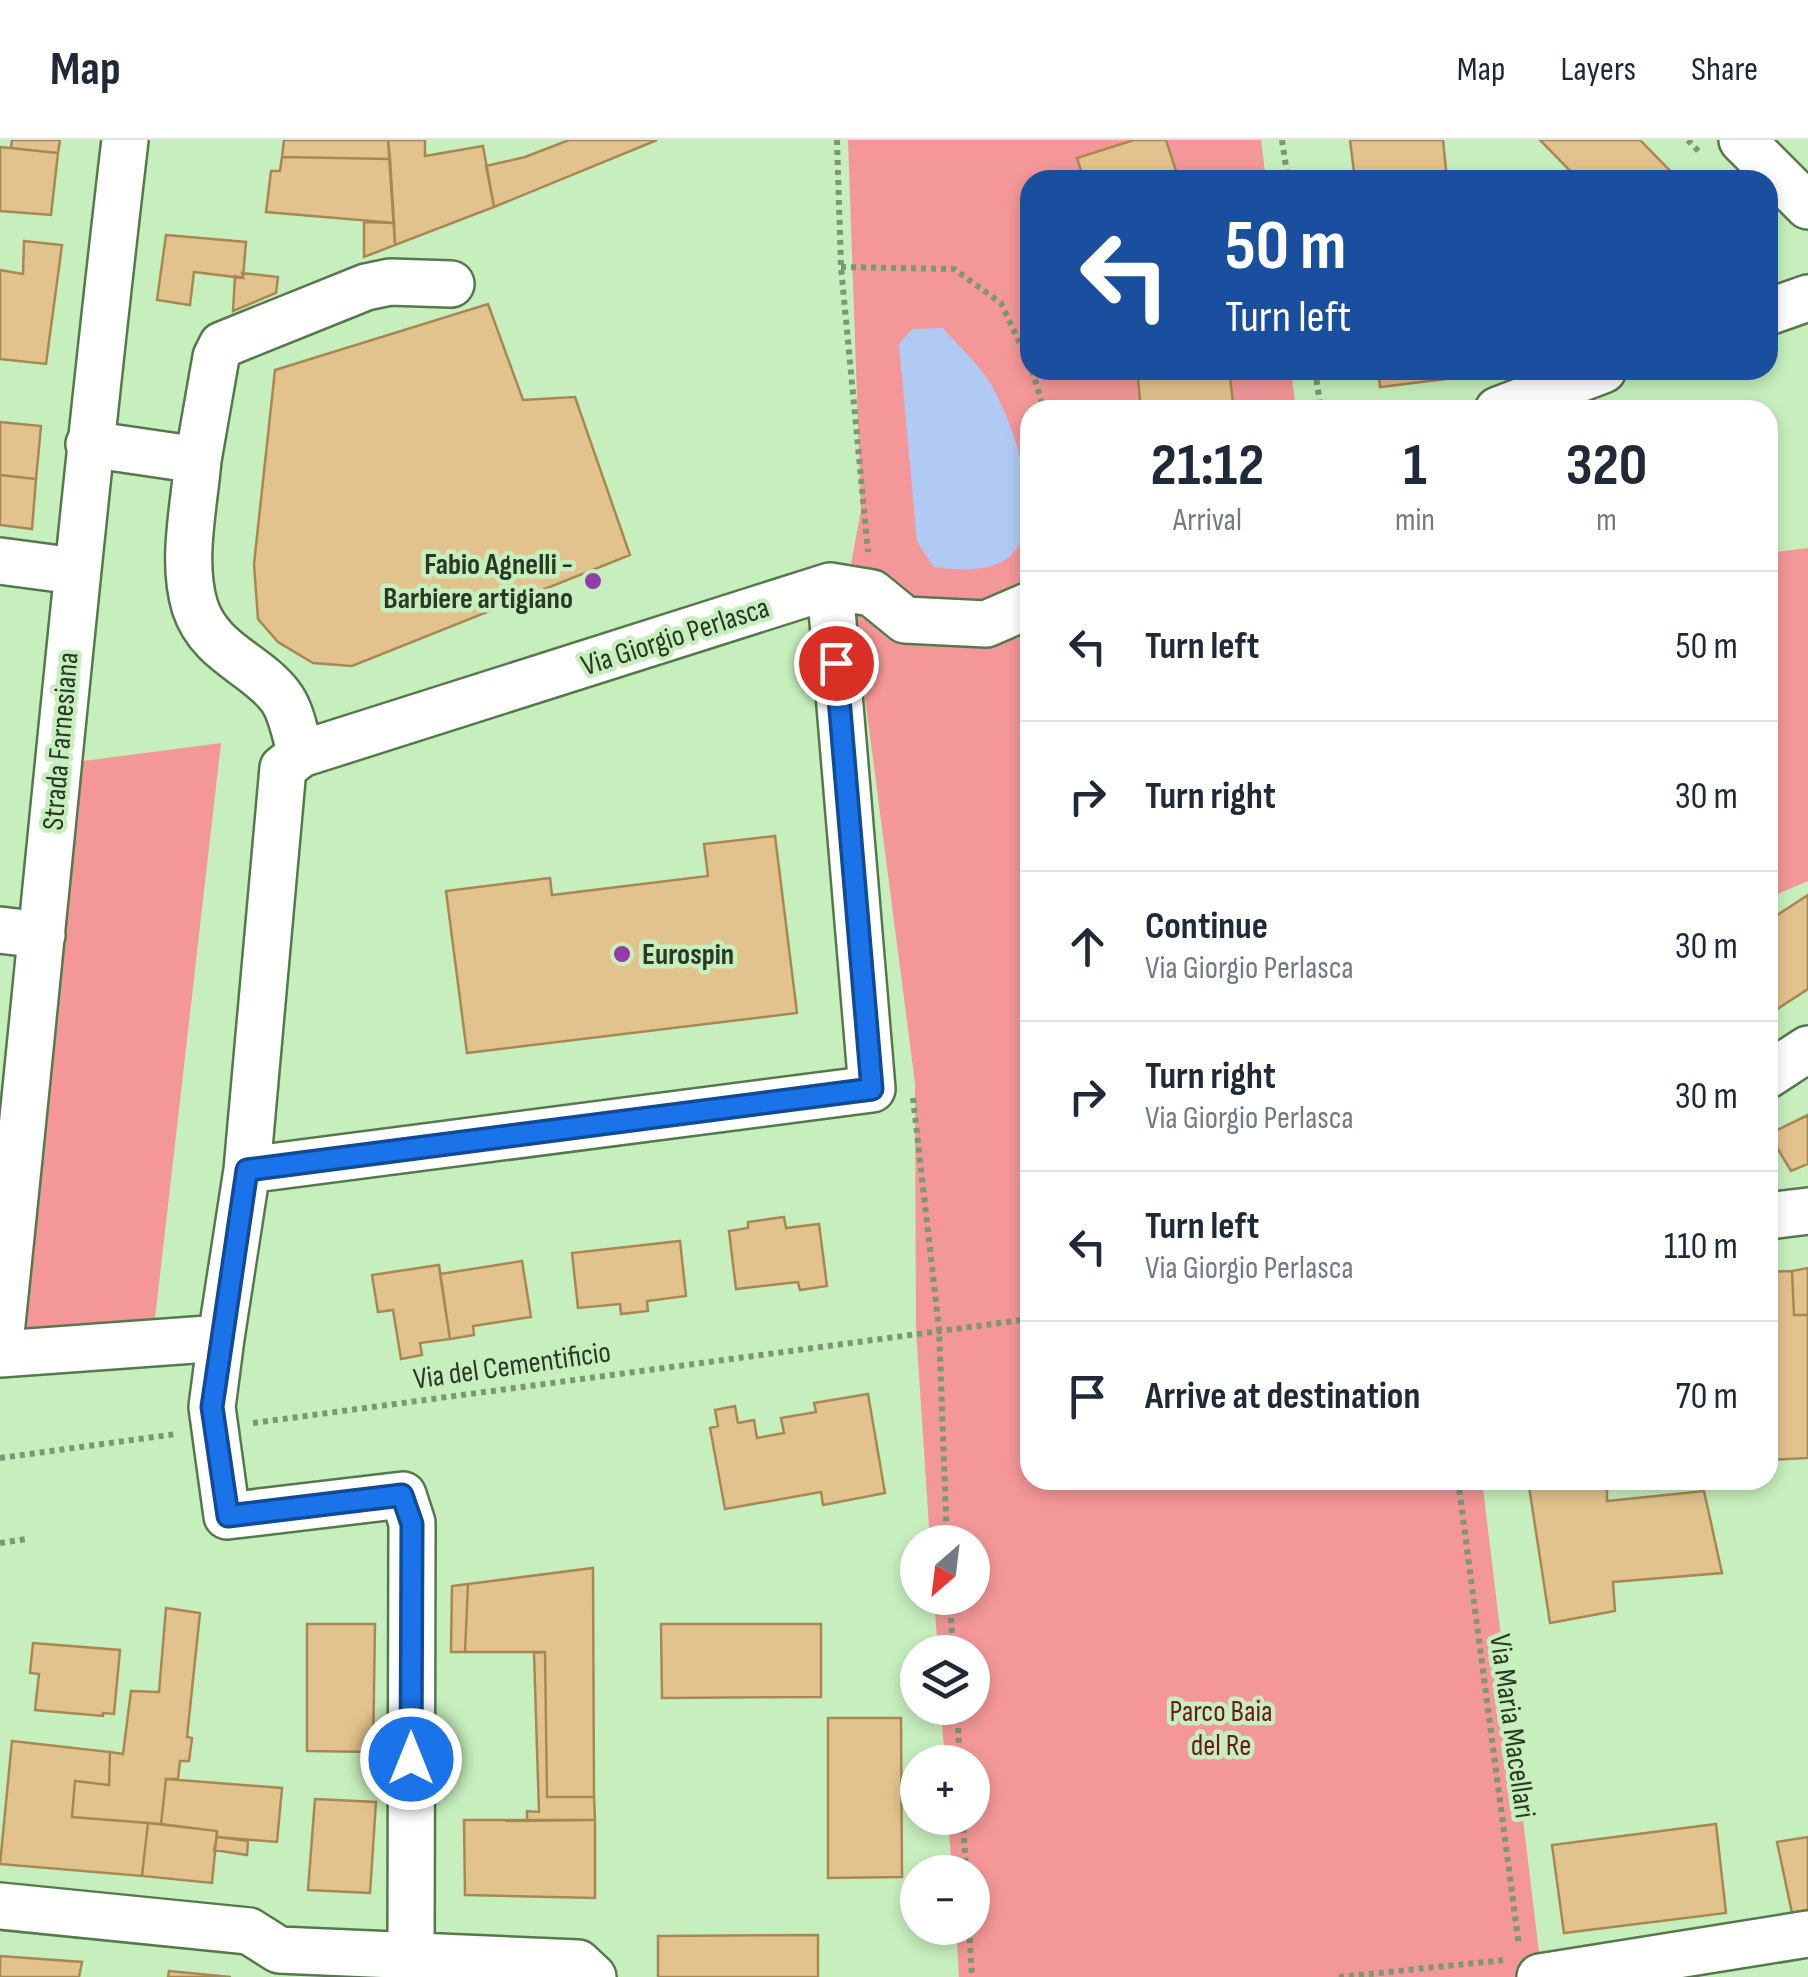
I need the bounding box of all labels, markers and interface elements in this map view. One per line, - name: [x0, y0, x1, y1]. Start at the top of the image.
- text: Map: [50, 41, 121, 98]
- text: Map: [1457, 48, 1505, 91]
- text: Layers: [1560, 48, 1636, 91]
- text: Share: [1691, 48, 1758, 91]
- text: 50 m: [1225, 205, 1346, 289]
- icon: left: [1060, 210, 1190, 340]
- text: Turn left: [1225, 290, 1351, 345]
- text: 21:12: [1151, 430, 1264, 502]
- text: 1: [1403, 430, 1427, 502]
- text: 320: [1566, 430, 1647, 502]
- text: Arrival: [1173, 501, 1242, 540]
- text: min: [1395, 501, 1435, 540]
- text: m: [1596, 501, 1617, 540]
- place label: Fabio Agnelli - Barbiere artigiano: [383, 547, 573, 617]
- marker: Fabio Agnelli - Barbiere artigiano: [582, 570, 604, 592]
- street label: Via Giorgio Perlasca: [577, 590, 774, 684]
- icon: left: [1060, 619, 1115, 674]
- pin: [794, 621, 879, 706]
- text: Turn left: [1145, 624, 1259, 669]
- text: 50 m: [1675, 624, 1738, 669]
- icon: arrive: [809, 636, 864, 691]
- street label: Strada Farnesiana: [35, 651, 87, 832]
- icon: right: [1060, 769, 1115, 824]
- text: Turn right: [1145, 774, 1276, 819]
- text: 30 m: [1675, 774, 1738, 819]
- text: Continue: [1145, 904, 1268, 949]
- icon: ahead: [1060, 919, 1115, 974]
- text: 30 m: [1675, 924, 1738, 969]
- place label: Eurospin: [642, 937, 734, 973]
- marker: Eurospin: [611, 943, 633, 965]
- text: Via Giorgio Perlasca: [1145, 949, 1353, 988]
- text: Turn right: [1145, 1054, 1276, 1099]
- icon: right: [1060, 1069, 1115, 1124]
- text: 30 m: [1675, 1074, 1738, 1119]
- text: Via Giorgio Perlasca: [1145, 1099, 1353, 1138]
- text: Turn left: [1145, 1204, 1259, 1249]
- icon: left: [1060, 1219, 1115, 1274]
- text: 110 m: [1664, 1224, 1738, 1269]
- text: Via Giorgio Perlasca: [1145, 1249, 1353, 1288]
- street label: Via del Cementificio: [411, 1334, 613, 1398]
- icon: arrive: [1060, 1369, 1115, 1424]
- text: Arrive at destination: [1145, 1374, 1420, 1419]
- text: 70 m: [1676, 1374, 1738, 1419]
- north arrow: [900, 1525, 990, 1615]
- map controls: [900, 1525, 990, 1945]
- street label: Via Maria Macellari: [1481, 1632, 1543, 1820]
- button: layers: [900, 1635, 990, 1725]
- park label: Parco Baia del Re: [1169, 1694, 1273, 1764]
- position arrow: [359, 1707, 463, 1811]
- button: +: [900, 1745, 990, 1835]
- button: −: [900, 1855, 990, 1945]

